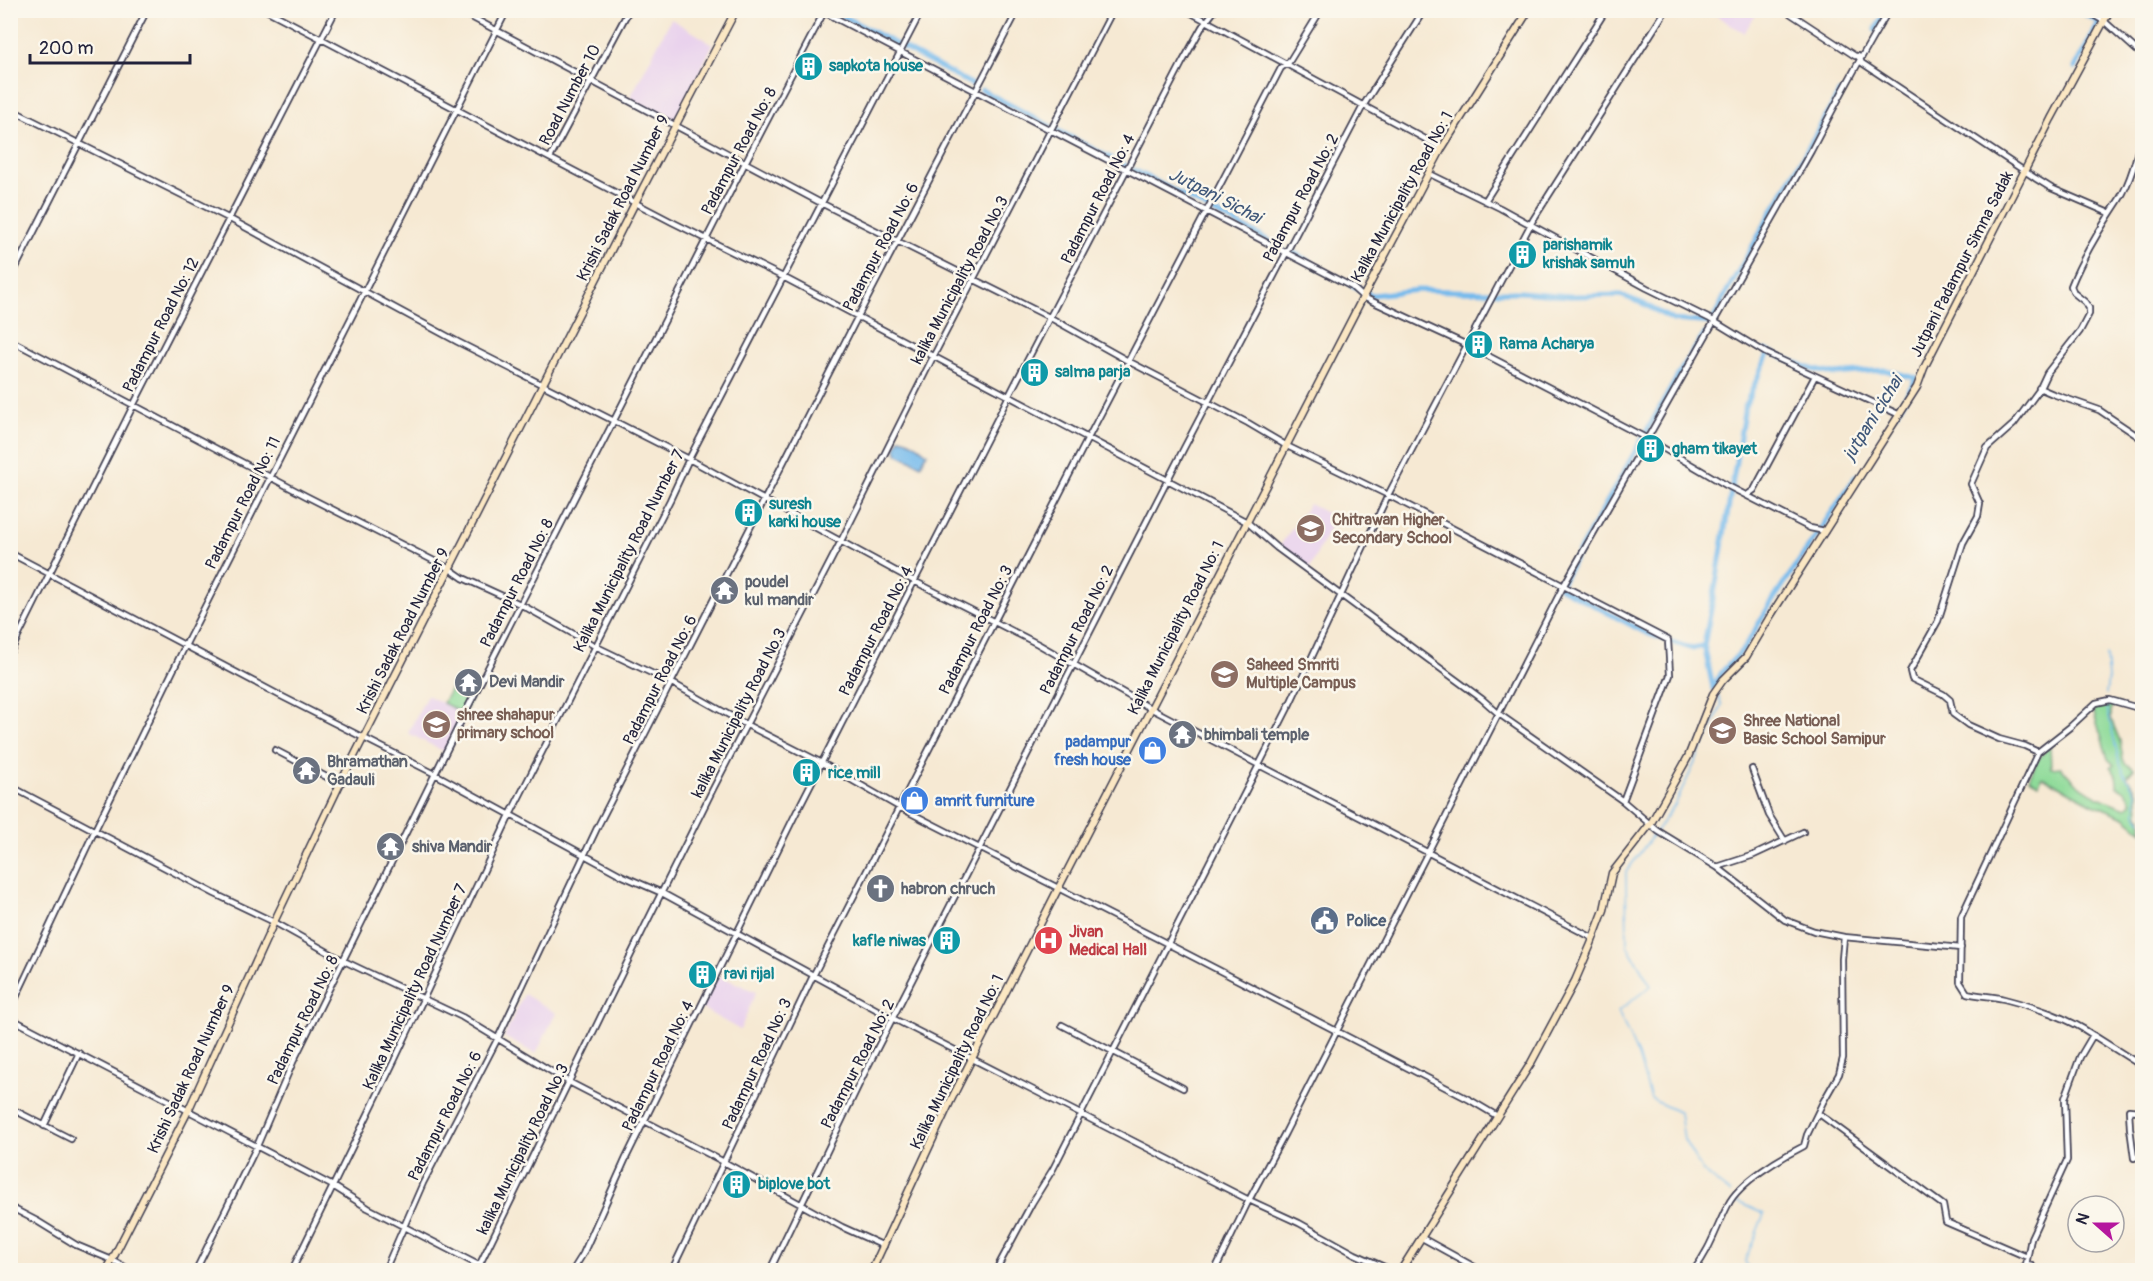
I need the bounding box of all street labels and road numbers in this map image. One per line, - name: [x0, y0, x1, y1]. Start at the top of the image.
- street label: Road Number 10: [535, 41, 605, 149]
- street label: Padampur Road No: 8: [697, 84, 781, 218]
- street label: Kalika Municipality Road No: 1: [1347, 108, 1457, 286]
- street label: Krishi Sadak Road Number 9: [572, 112, 674, 284]
- street label: Padampur Road No: 2: [1259, 130, 1343, 266]
- street label: Padampur Road No: 4: [1057, 131, 1139, 267]
- street label: Jutpani Padampur Simna Sadak: [1906, 167, 2018, 361]
- street label: Padampur Road No: 6: [839, 179, 923, 315]
- street label: kalika Municipality Road No.3: [907, 192, 1013, 368]
- street label: Padampur Road No: 12: [118, 254, 204, 396]
- street label: Padampur Road No: 11: [201, 433, 285, 573]
- street label: Kalika Municipality Road Number 7: [569, 446, 689, 656]
- street label: Padampur Road No: 8: [476, 515, 558, 651]
- street label: Kalika Municipality Road No: 1: [1123, 538, 1229, 718]
- street label: Krishi Sadak Road Number 9: [352, 545, 454, 717]
- street label: Padampur Road No: 3: [935, 562, 1017, 698]
- street label: Padampur Road No: 2: [1036, 562, 1118, 698]
- street label: Padampur Road No: 4: [835, 563, 917, 699]
- street label: Padampur Road No: 6: [619, 612, 701, 748]
- street label: kalika Municipality Road No.3: [687, 625, 791, 801]
- street label: Kalika Municipality Road Number 7: [358, 880, 472, 1093]
- street label: Padampur Road No: 8: [263, 952, 343, 1088]
- street label: Kalika Municipality Road No: 1: [906, 971, 1008, 1153]
- street label: Krishi Sadak Road Number 9: [143, 981, 239, 1157]
- street label: Padampur Road No: 3: [718, 995, 796, 1133]
- street label: Padampur Road No: 2: [817, 996, 899, 1132]
- street label: Padampur Road No: 4: [618, 997, 698, 1135]
- street label: Padampur Road No: 6: [404, 1048, 486, 1184]
- street label: kalika Municipality Road No.3: [473, 1060, 573, 1238]

